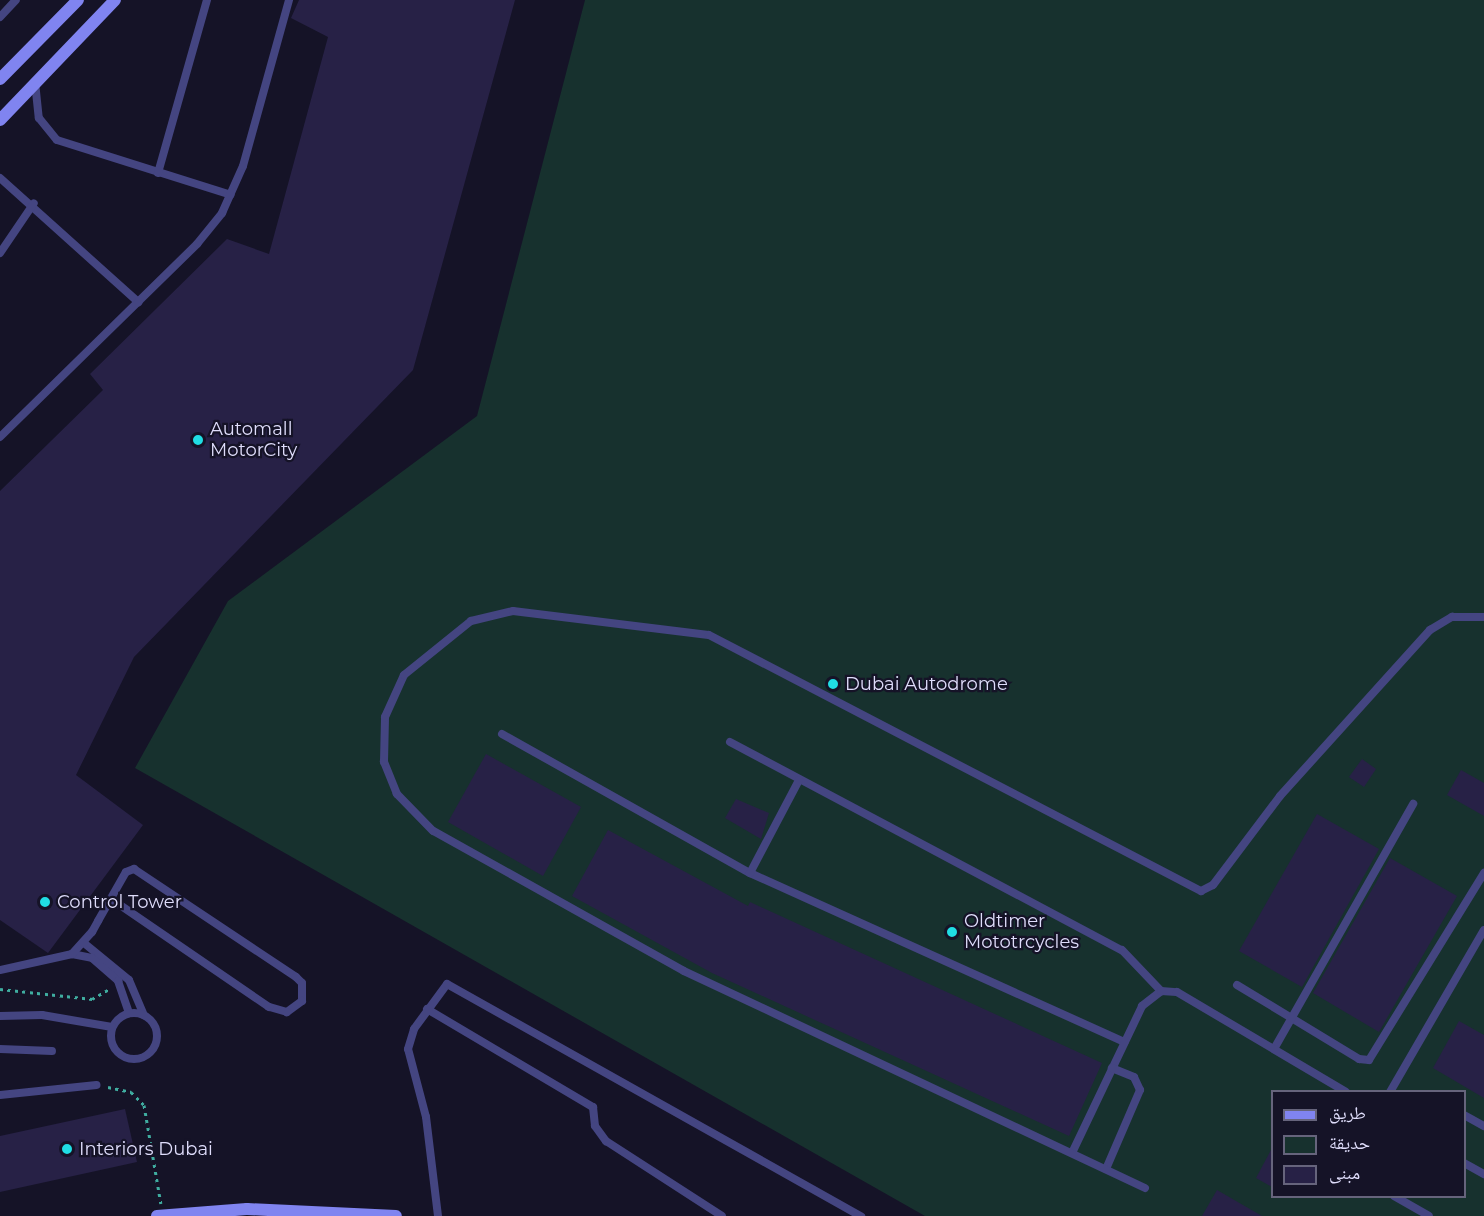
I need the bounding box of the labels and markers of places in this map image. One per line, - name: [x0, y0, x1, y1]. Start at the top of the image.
- place label: Automall MotorCity: [210, 419, 297, 462]
- marker: Automall MotorCity: [191, 433, 205, 447]
- place label: Dubai Autodrome: [845, 673, 1008, 695]
- marker: Dubai Autodrome: [826, 677, 840, 691]
- place label: Control Tower: [57, 891, 182, 913]
- marker: Control Tower: [38, 895, 52, 909]
- place label: Oldtimer Mototrcycles: [964, 911, 1079, 954]
- marker: Oldtimer Mototrcycles: [945, 925, 959, 939]
- place label: Interiors Dubai: [79, 1138, 213, 1160]
- marker: Interiors Dubai: [60, 1142, 74, 1156]

